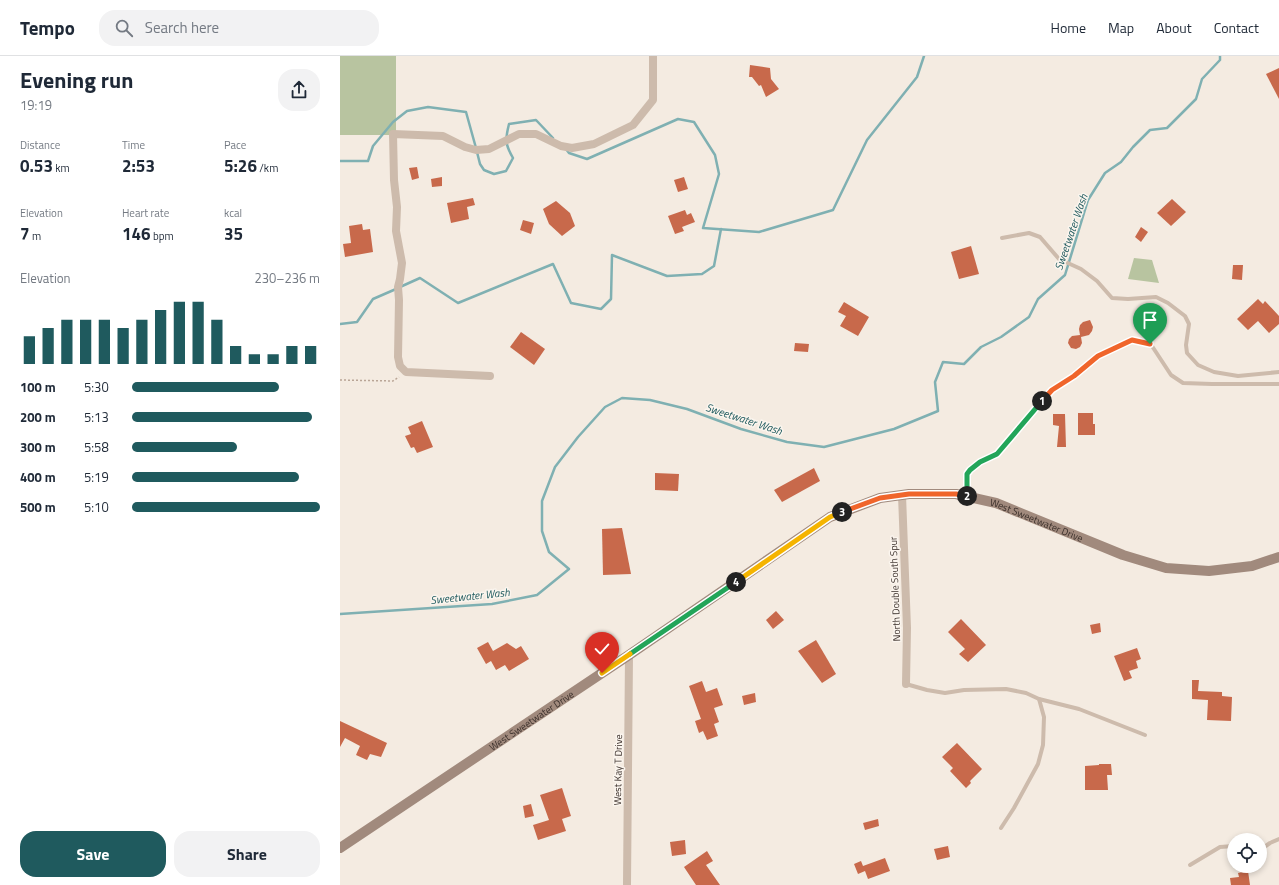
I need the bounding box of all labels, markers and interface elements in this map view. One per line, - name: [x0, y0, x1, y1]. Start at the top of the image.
- search box: [99, 10, 379, 46]
- text: Tempo: [20, 13, 75, 42]
- text: Search here: [145, 16, 219, 39]
- icon: search: [113, 17, 135, 39]
- text: Home: [1051, 17, 1086, 38]
- text: Map: [1108, 17, 1134, 38]
- text: About: [1156, 17, 1192, 38]
- text: Contact: [1214, 17, 1259, 38]
- text: Evening run: [20, 63, 133, 97]
- button: share: [278, 69, 320, 111]
- text: 19:19: [20, 95, 52, 115]
- text: Distance: [20, 137, 60, 153]
- text: Time: [122, 137, 145, 153]
- text: Pace: [224, 137, 246, 153]
- text: 0.53: [20, 153, 53, 179]
- text: 2:53: [122, 153, 155, 179]
- text: 5:26: [224, 153, 257, 179]
- text: km: [53, 160, 70, 176]
- text: /km: [257, 160, 278, 176]
- water label: Sweetwater Wash: [1050, 191, 1092, 272]
- text: Elevation: [20, 205, 63, 221]
- text: Heart rate: [122, 205, 169, 221]
- text: kcal: [224, 205, 242, 221]
- text: 7: [20, 221, 30, 247]
- text: 146: [122, 221, 151, 247]
- text: 35: [224, 221, 243, 247]
- text: m: [30, 228, 41, 244]
- text: bpm: [151, 228, 174, 244]
- text: Elevation: [20, 268, 71, 288]
- text: 230–236 m: [254, 268, 320, 288]
- pin: [1133, 303, 1167, 344]
- icon: arrive: [1139, 309, 1161, 331]
- text: 100 m: [20, 377, 56, 397]
- text: 5:30: [84, 377, 109, 397]
- pin: 1: [1032, 391, 1052, 411]
- text: 1: [1039, 393, 1045, 409]
- water label: Sweetwater Wash: [704, 399, 785, 439]
- text: 200 m: [20, 407, 56, 427]
- text: 5:13: [84, 407, 109, 427]
- text: 300 m: [20, 437, 56, 457]
- text: 5:58: [84, 437, 109, 457]
- text: 400 m: [20, 467, 56, 487]
- text: 5:19: [84, 467, 109, 487]
- pin: 2: [957, 486, 977, 506]
- text: 2: [964, 488, 970, 504]
- street label: West Sweetwater Drive: [989, 494, 1085, 545]
- text: 500 m: [20, 497, 56, 517]
- text: 5:10: [84, 497, 109, 517]
- pin: 3: [832, 502, 852, 522]
- text: 3: [839, 504, 845, 520]
- street label: North Double South Spur: [886, 536, 904, 642]
- pin: 4: [726, 572, 746, 592]
- text: 4: [733, 574, 739, 590]
- water label: Sweetwater Wash: [430, 584, 511, 608]
- pin: [585, 632, 619, 673]
- icon: check: [591, 638, 613, 660]
- street label: West Sweetwater Drive: [486, 686, 577, 754]
- street label: West Kay T Drive: [610, 734, 626, 806]
- button: Save: [20, 831, 166, 877]
- button: Share: [174, 831, 320, 877]
- map controls: [1227, 833, 1267, 873]
- button: locate: [1227, 833, 1267, 873]

